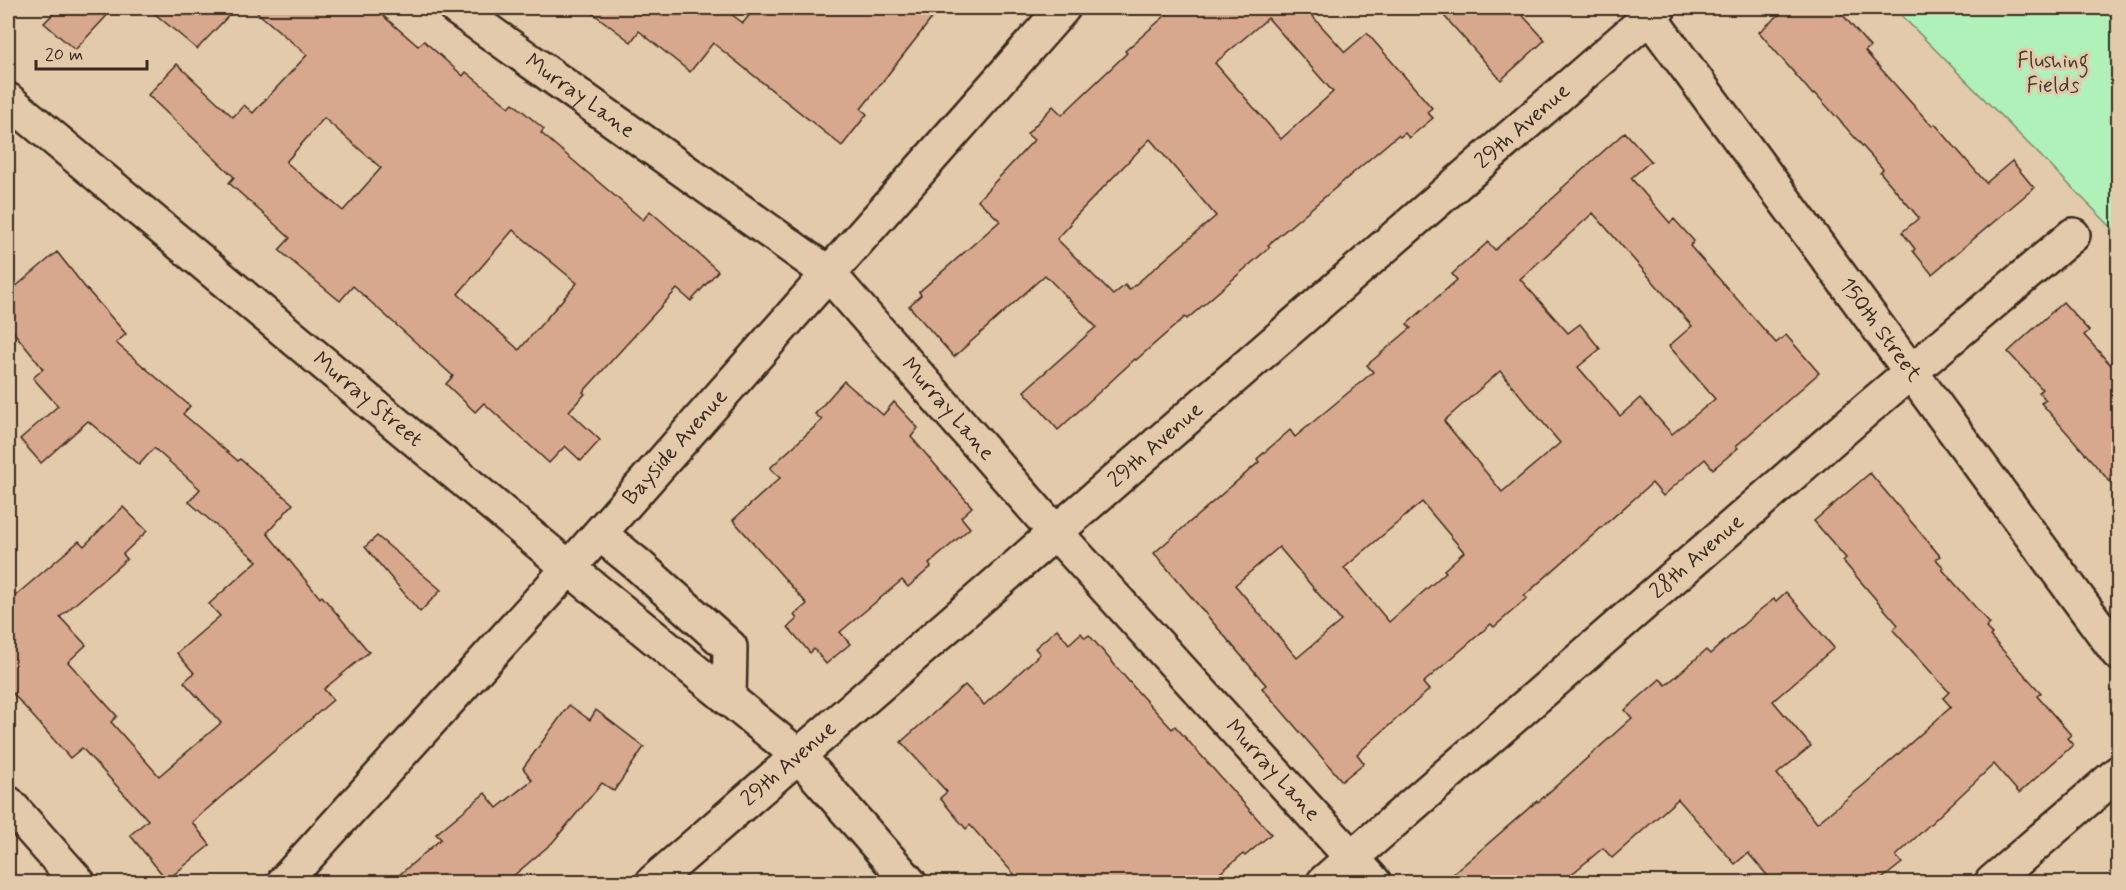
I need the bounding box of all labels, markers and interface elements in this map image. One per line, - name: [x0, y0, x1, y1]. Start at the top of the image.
- scale bar: [36, 33, 147, 71]
- text: 20 m: [45, 43, 83, 67]
- park label: Flushing Fields: [2017, 47, 2089, 100]
- street label: Murray Lane: [519, 48, 640, 145]
- street label: 29th Avenue: [1469, 77, 1576, 176]
- street label: 150th Street: [1833, 273, 1928, 388]
- street label: Murray Street: [307, 346, 428, 454]
- street label: Murray Lane: [895, 352, 1000, 467]
- street label: Bayside Avenue: [617, 383, 734, 511]
- street label: 29th Avenue: [1102, 396, 1209, 494]
- street label: 28th Avenue: [1644, 508, 1750, 606]
- street label: Murray Lane: [1219, 714, 1326, 828]
- street label: 29th Avenue: [735, 715, 842, 813]

